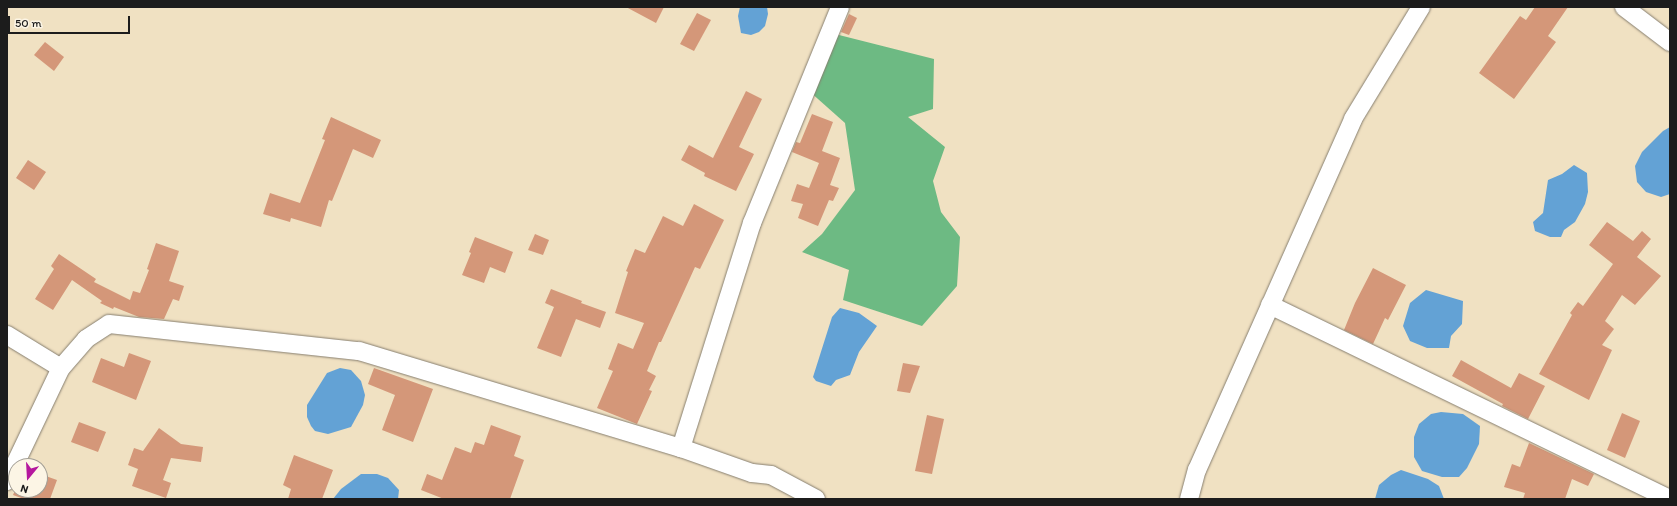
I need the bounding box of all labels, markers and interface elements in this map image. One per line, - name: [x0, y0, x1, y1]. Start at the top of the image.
- scale bar: [10, 8, 132, 34]
- text: 50 m: [15, 16, 41, 30]
- north arrow: [8, 458, 48, 498]
- text: N: [19, 482, 30, 496]

